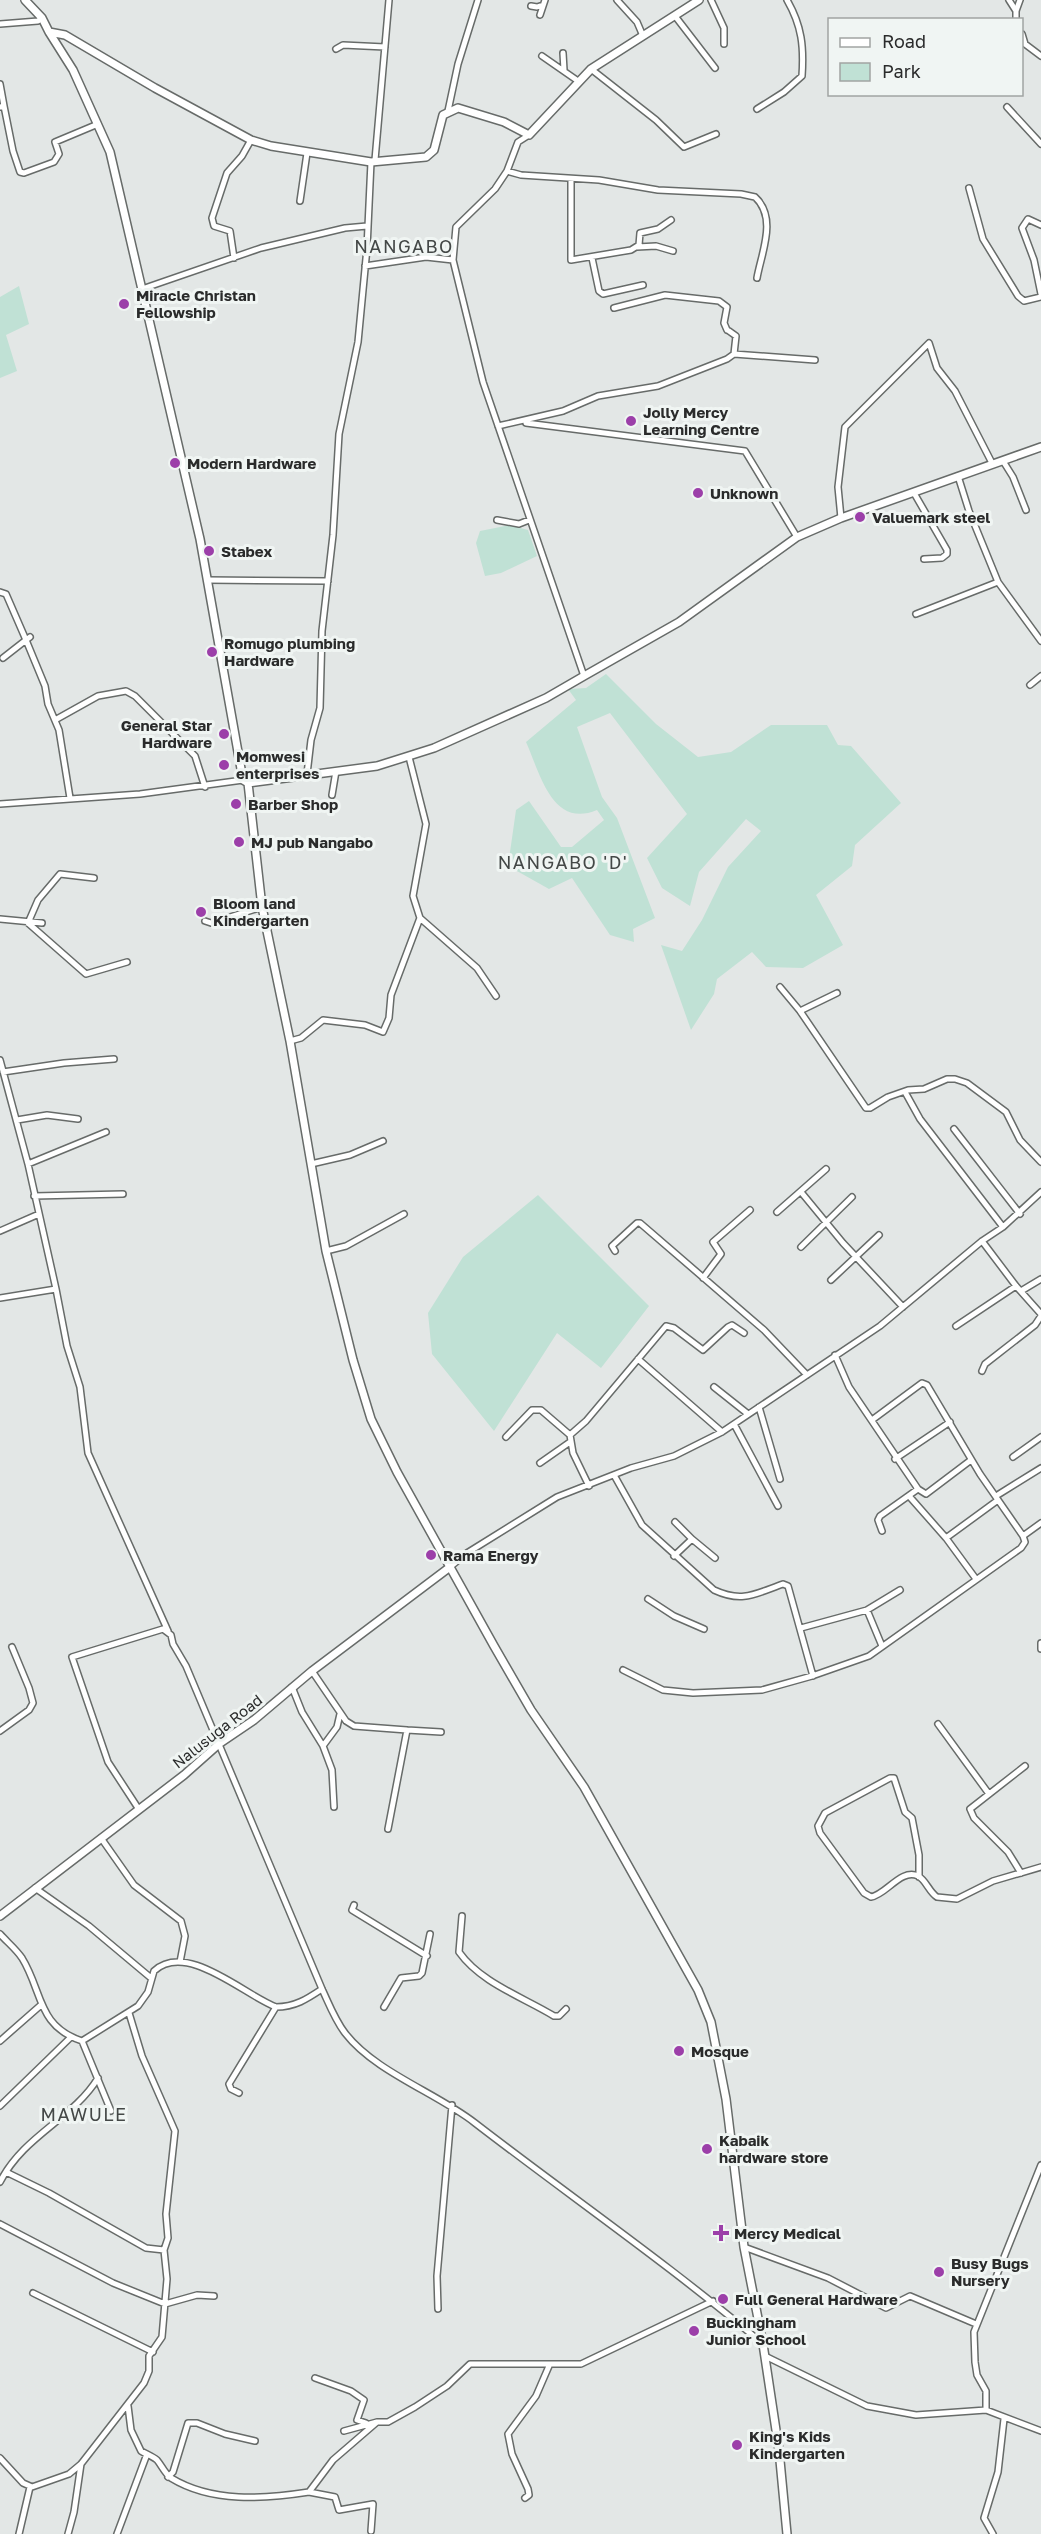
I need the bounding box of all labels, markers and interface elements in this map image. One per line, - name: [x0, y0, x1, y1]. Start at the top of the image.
- legend: [828, 18, 1023, 96]
- text: Road: [882, 30, 926, 52]
- text: Park: [882, 60, 921, 82]
- district label: NANGABO: [354, 235, 454, 257]
- place label: Miracle Christan Fellowship: [136, 286, 256, 321]
- marker: Miracle Christan Fellowship: [117, 297, 131, 311]
- place label: Jolly Mercy Learning Centre: [643, 403, 759, 438]
- marker: Jolly Mercy Learning Centre: [624, 414, 638, 428]
- place label: Modern Hardware: [187, 454, 316, 472]
- marker: Modern Hardware: [168, 456, 182, 470]
- place label: Unknown: [710, 484, 778, 502]
- marker: Unknown: [691, 486, 705, 500]
- place label: Valuemark steel: [872, 508, 990, 526]
- marker: Valuemark steel: [853, 510, 867, 524]
- place label: Stabex: [221, 542, 272, 560]
- marker: Stabex: [202, 544, 216, 558]
- place label: Romugo plumbing Hardware: [224, 634, 355, 669]
- marker: Romugo plumbing Hardware: [205, 645, 219, 659]
- place label: General Star Hardware: [121, 716, 212, 751]
- marker: General Star Hardware: [217, 727, 231, 741]
- place label: Momwesi enterprises: [236, 747, 319, 782]
- marker: Momwesi enterprises: [217, 758, 231, 772]
- place label: Barber Shop: [248, 795, 338, 813]
- marker: Barber Shop: [229, 797, 243, 811]
- place label: MJ pub Nangabo: [251, 833, 373, 851]
- marker: MJ pub Nangabo: [232, 835, 246, 849]
- district label: NANGABO 'D': [498, 851, 628, 873]
- place label: Bloom land Kindergarten: [213, 894, 309, 929]
- marker: Bloom land Kindergarten: [194, 905, 208, 919]
- place label: Rama Energy: [443, 1546, 539, 1564]
- marker: Rama Energy: [424, 1548, 438, 1562]
- street label: Nalusuga Road: [169, 1690, 265, 1772]
- place label: Mosque: [691, 2042, 749, 2060]
- marker: Mosque: [672, 2044, 686, 2058]
- district label: MAWULE: [40, 2103, 128, 2125]
- place label: Kabaik hardware store: [719, 2131, 829, 2166]
- marker: Kabaik hardware store: [700, 2142, 714, 2156]
- marker: Mercy Medical: [712, 2224, 730, 2242]
- place label: Mercy Medical: [734, 2224, 841, 2242]
- place label: Busy Bugs Nursery: [951, 2254, 1029, 2289]
- marker: Busy Bugs Nursery: [932, 2265, 946, 2279]
- place label: Full General Hardware: [735, 2290, 898, 2308]
- marker: Full General Hardware: [716, 2292, 730, 2306]
- place label: Buckingham Junior School: [706, 2313, 806, 2348]
- marker: Buckingham Junior School: [687, 2324, 701, 2338]
- place label: King's Kids Kindergarten: [749, 2427, 845, 2462]
- marker: King's Kids Kindergarten: [730, 2438, 744, 2452]

